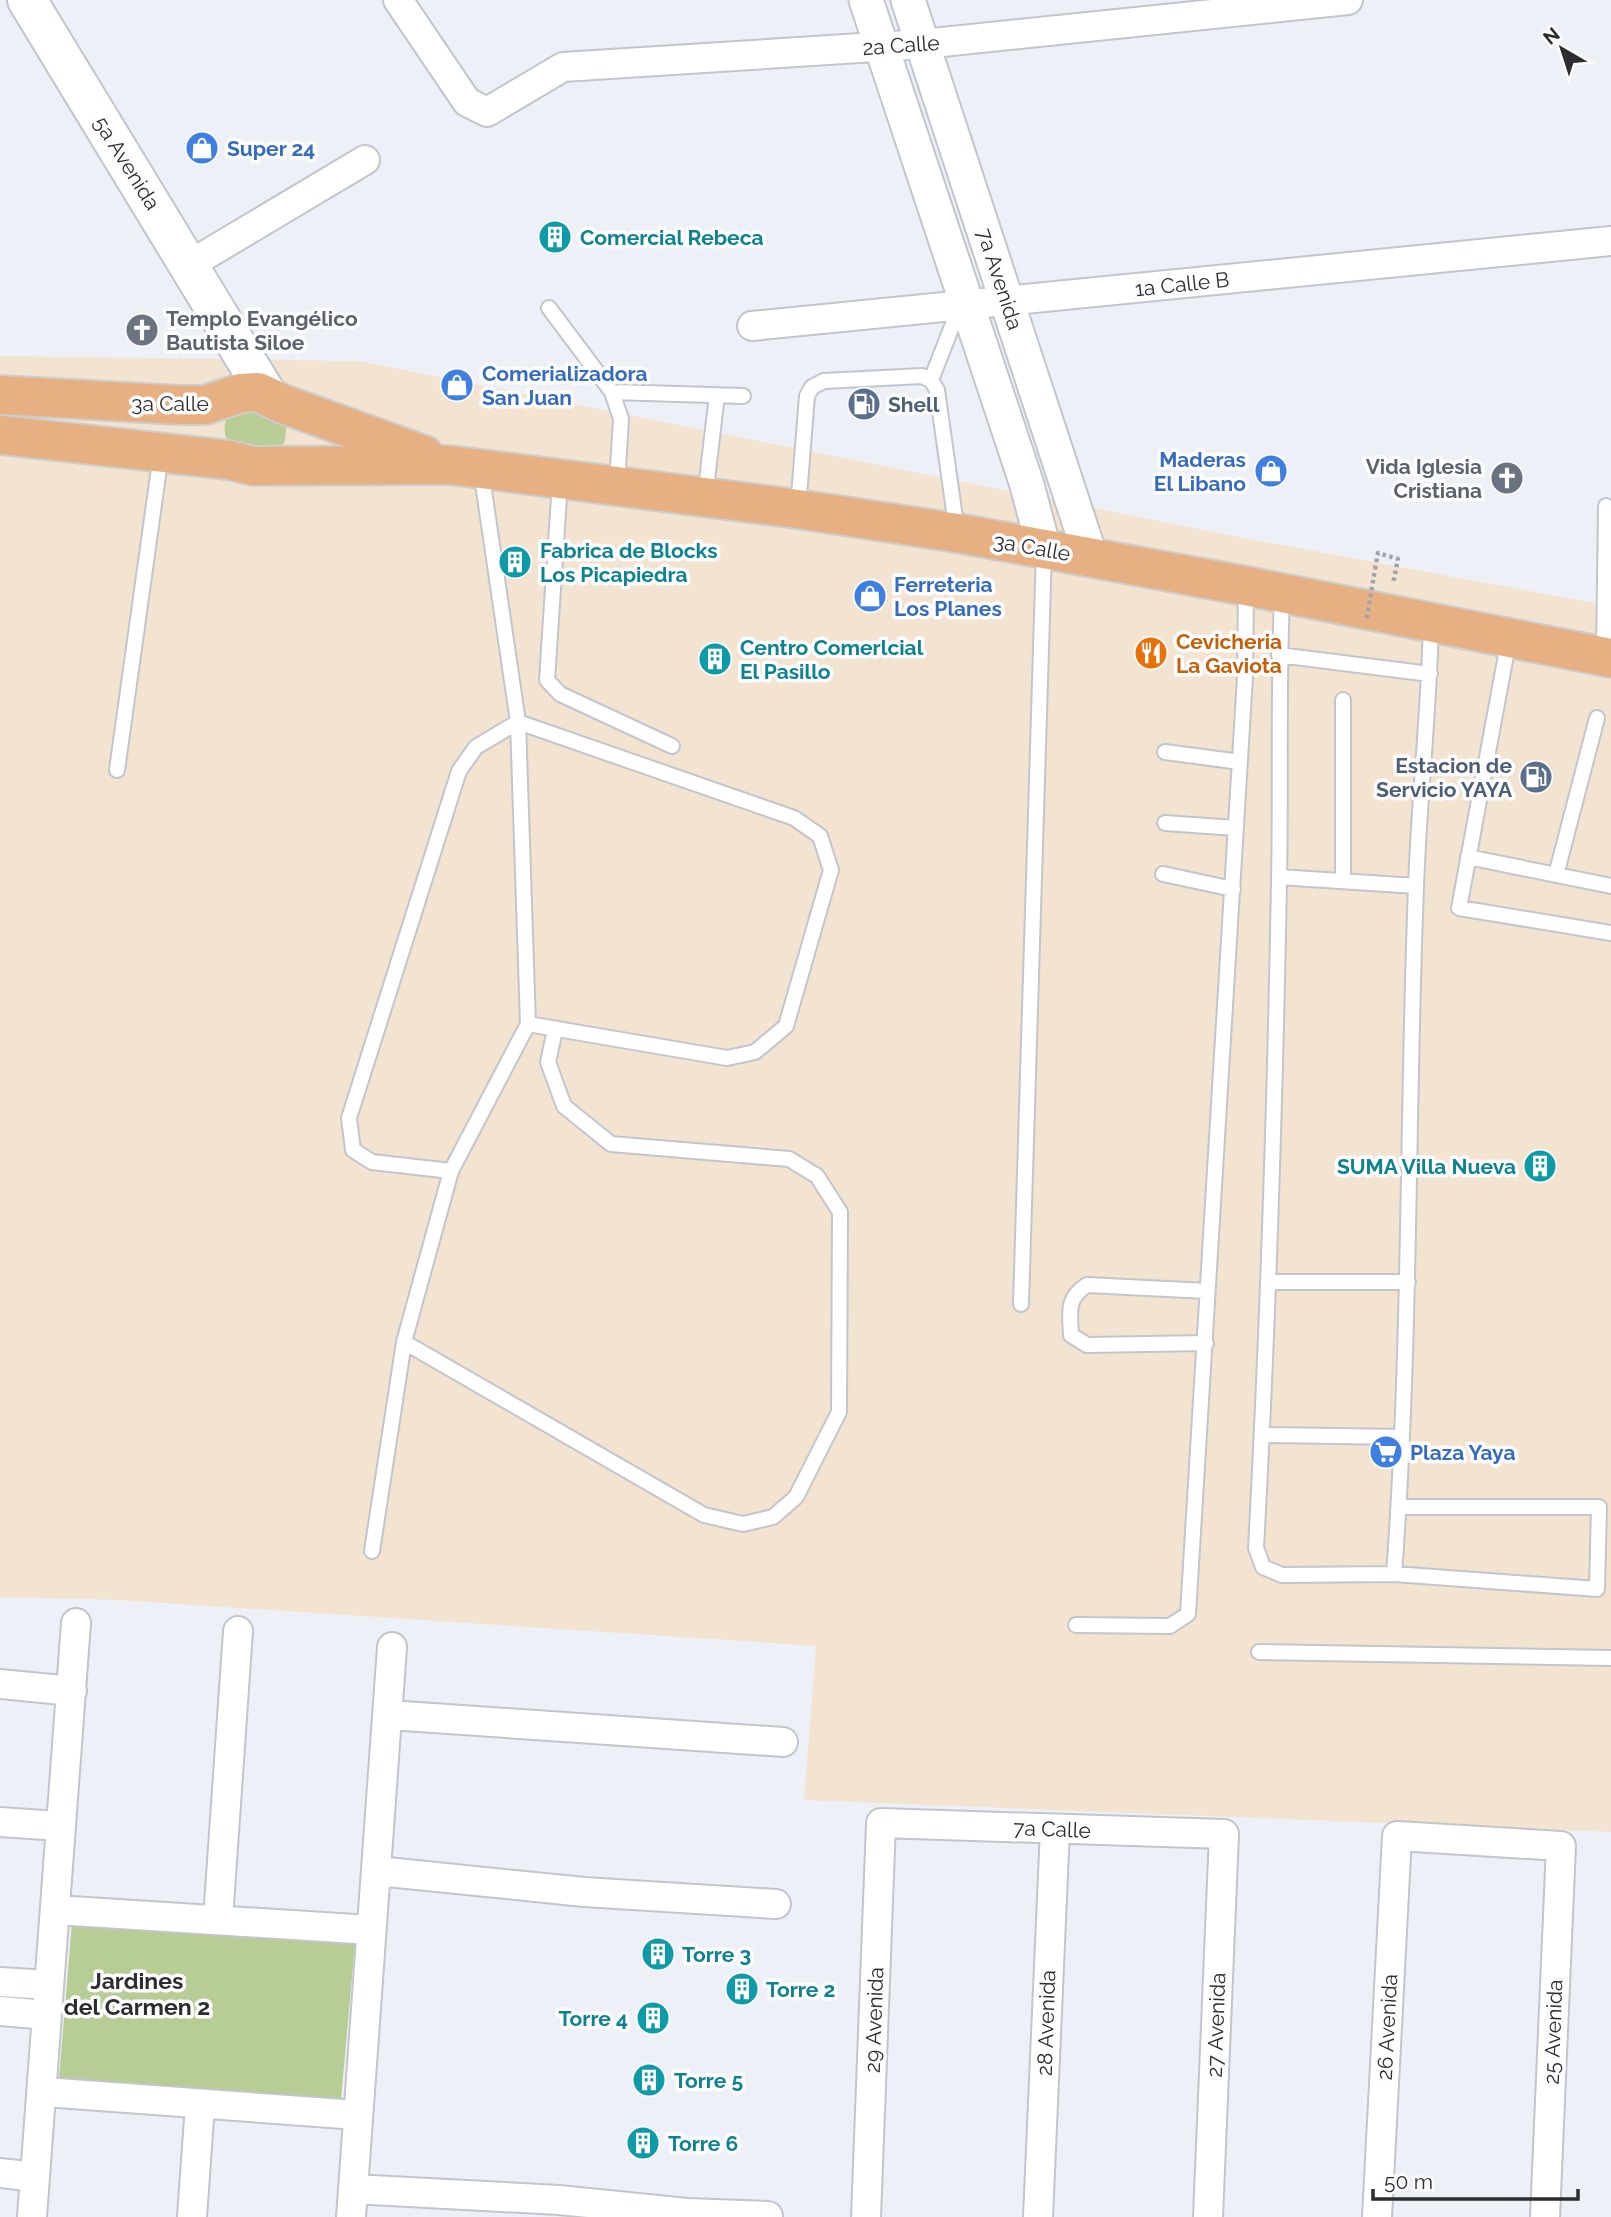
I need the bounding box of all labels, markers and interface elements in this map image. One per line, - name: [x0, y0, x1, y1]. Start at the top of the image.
- north arrow: [1527, 14, 1597, 84]
- text: N: [1539, 23, 1564, 49]
- street label: 2a Calle: [862, 30, 940, 60]
- street label: 5a Avenida: [88, 112, 166, 214]
- shop icon: Super 24: [183, 129, 221, 167]
- place label: Super 24: [227, 136, 315, 161]
- building icon: Comercial Rebeca: [536, 218, 574, 256]
- place label: Comercial Rebeca: [580, 225, 764, 250]
- street label: 7a Avenida: [972, 225, 1028, 333]
- street label: 1a Calle B: [1134, 267, 1230, 301]
- place label: Templo Evangélico Bautista Siloe: [166, 306, 358, 355]
- church icon: Templo Evangélico Bautista Siloe: [123, 311, 161, 349]
- place label: Comerializadora San Juan: [482, 361, 648, 410]
- shop icon: Comerializadora San Juan: [438, 366, 476, 404]
- fuel station icon: Shell: [845, 385, 883, 423]
- street label: 3a Calle: [131, 391, 209, 416]
- place label: Shell: [888, 392, 940, 417]
- place label: Maderas El Libano: [1154, 447, 1246, 496]
- shop icon: Maderas El Libano: [1252, 452, 1290, 490]
- place label: Vida Iglesia Cristiana: [1366, 454, 1482, 503]
- church icon: Vida Iglesia Cristiana: [1488, 459, 1526, 497]
- street label: 3a Calle: [992, 528, 1072, 566]
- place label: Fabrica de Blocks Los Picapiedra: [540, 538, 718, 587]
- building icon: Fabrica de Blocks Los Picapiedra: [496, 543, 534, 581]
- place label: Ferreteria Los Planes: [894, 572, 1002, 621]
- shop icon: Ferreteria Los Planes: [851, 577, 889, 615]
- place label: Cevicheria La Gaviota: [1176, 629, 1282, 678]
- restaurant icon: Cevicheria La Gaviota: [1132, 634, 1170, 672]
- place label: Centro Comerlcial El Pasillo: [740, 635, 924, 684]
- building icon: Centro Comerlcial El Pasillo: [696, 640, 734, 678]
- place label: Estacion de Servicio YAYA: [1376, 753, 1513, 802]
- fuel station icon: Estacion de Servicio YAYA: [1517, 758, 1555, 796]
- building icon: SUMA Villa Nueva: [1521, 1147, 1559, 1185]
- place label: SUMA Villa Nueva: [1337, 1154, 1516, 1179]
- supermarket icon: Plaza Yaya: [1367, 1433, 1405, 1471]
- place label: Plaza Yaya: [1410, 1440, 1515, 1465]
- street label: 7a Calle: [1013, 1815, 1091, 1843]
- building icon: Torre 3: [639, 1935, 677, 1973]
- place label: Torre 3: [682, 1942, 751, 1967]
- district label: Jardines del Carmen 2: [64, 1967, 210, 2020]
- street label: 29 Avenida: [860, 1967, 888, 2073]
- building icon: Torre 2: [723, 1970, 761, 2008]
- street label: 28 Avenida: [1032, 1970, 1060, 2076]
- street label: 27 Avenida: [1202, 1972, 1230, 2078]
- street label: 26 Avenida: [1372, 1973, 1402, 2081]
- place label: Torre 2: [766, 1977, 835, 2002]
- street label: 25 Avenida: [1539, 1979, 1567, 2085]
- building icon: Torre 4: [634, 1999, 672, 2037]
- place label: Torre 4: [559, 2006, 628, 2031]
- building icon: Torre 5: [630, 2061, 668, 2099]
- place label: Torre 5: [674, 2068, 743, 2093]
- building icon: Torre 6: [624, 2124, 662, 2162]
- place label: Torre 6: [668, 2131, 738, 2156]
- scale bar: [1373, 2158, 1578, 2202]
- text: 50 m: [1384, 2169, 1433, 2194]

